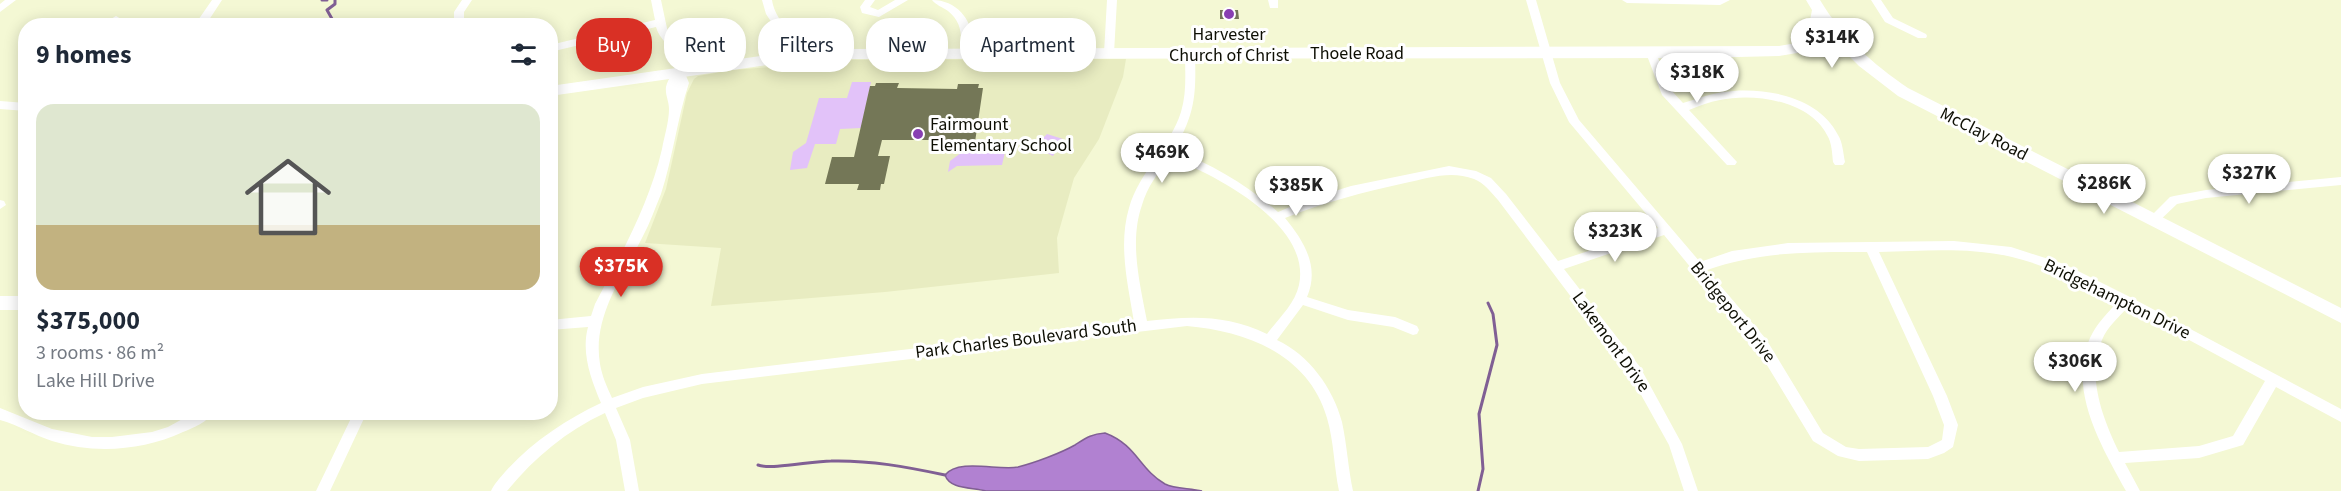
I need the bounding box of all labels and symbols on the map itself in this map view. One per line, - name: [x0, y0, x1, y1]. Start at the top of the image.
- marker: Harvester Church of Christ: [1222, 7, 1236, 21]
- pin: $314K: [1790, 18, 1874, 69]
- place label: Harvester Church of Christ: [1169, 22, 1289, 68]
- street label: Thoele Road: [1310, 41, 1404, 66]
- pin: $318K: [1655, 53, 1739, 104]
- street label: McClay Road: [1936, 101, 2032, 167]
- place label: Fairmount Elementary School: [930, 112, 1072, 158]
- marker: Fairmount Elementary School: [911, 127, 925, 141]
- pin: $469K: [1120, 133, 1204, 184]
- pin: $327K: [2207, 154, 2291, 205]
- pin: $286K: [2062, 164, 2146, 215]
- pin: $385K: [1254, 166, 1338, 217]
- pin: $323K: [1573, 212, 1657, 263]
- pin: $375K: [579, 247, 663, 298]
- street label: Bridgehampton Drive: [2039, 253, 2195, 345]
- street label: Bridgeport Drive: [1684, 256, 1782, 368]
- street label: Lakemont Drive: [1566, 287, 1656, 397]
- street label: Park Charles Boulevard South: [914, 313, 1138, 365]
- pin: $306K: [2033, 342, 2117, 393]

